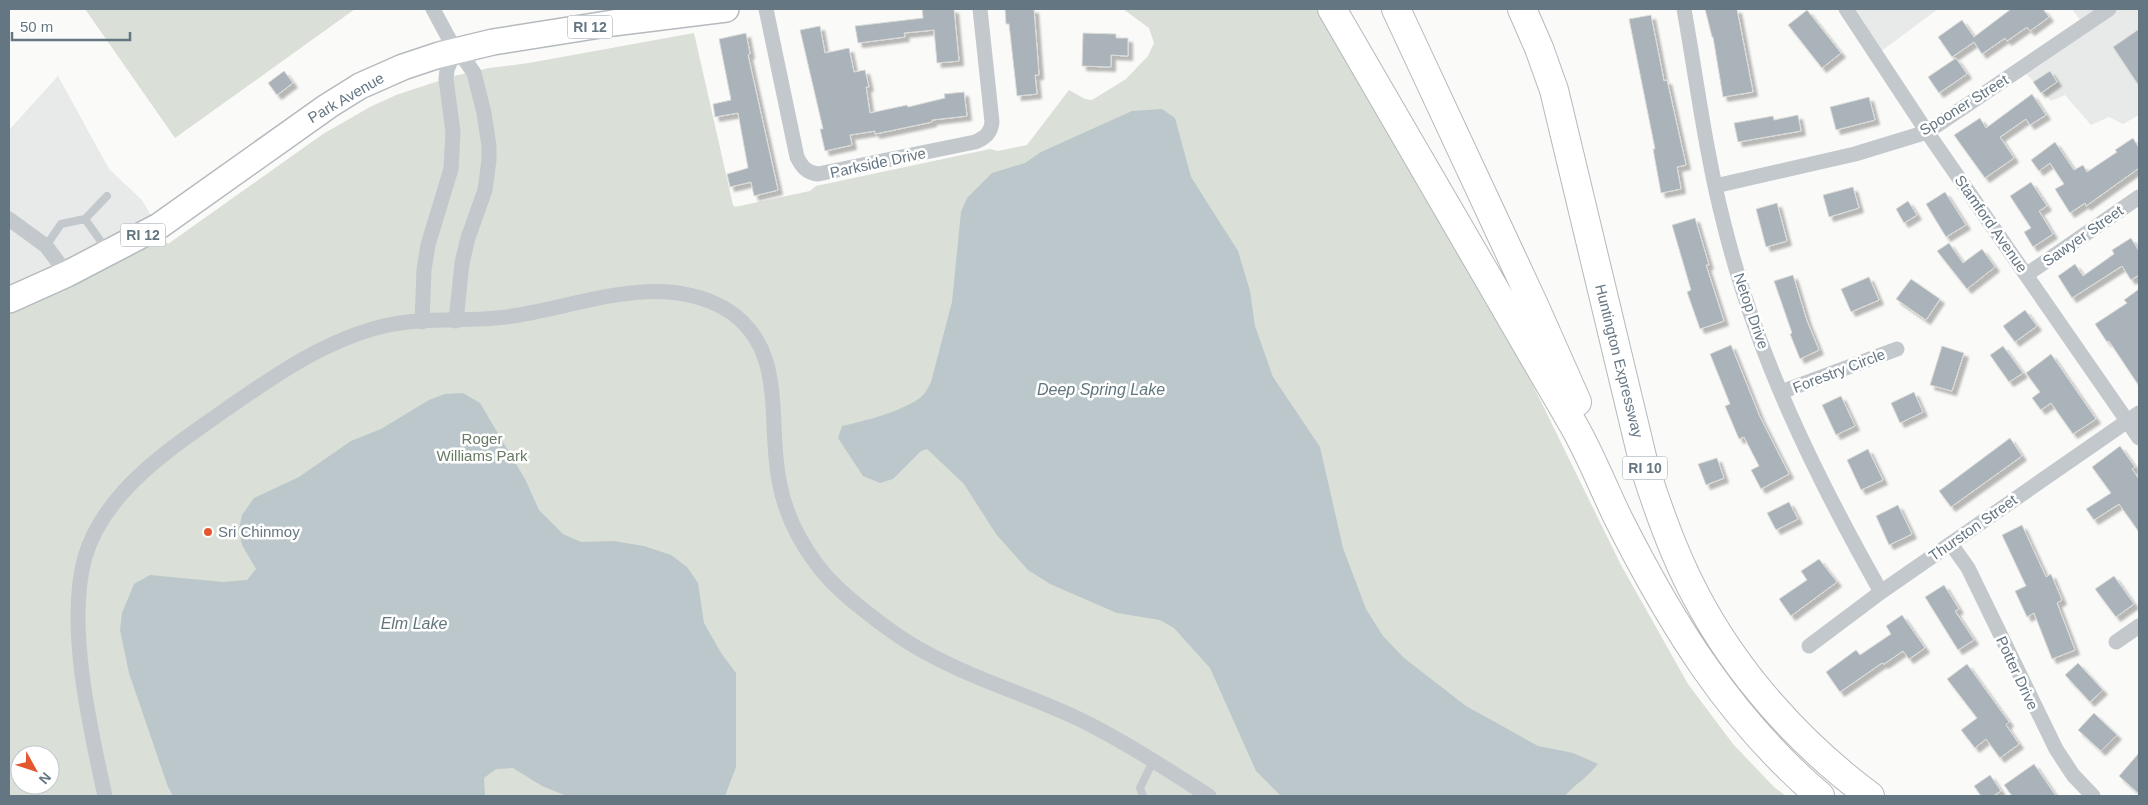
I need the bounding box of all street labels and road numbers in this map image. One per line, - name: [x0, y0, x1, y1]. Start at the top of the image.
- road number: RI 12: [568, 16, 612, 38]
- street label: Park Avenue: [305, 69, 387, 126]
- street label: Spooner Street: [1916, 70, 2012, 139]
- street label: Parkside Drive: [828, 144, 927, 181]
- street label: Stamford Avenue: [1952, 172, 2031, 276]
- street label: Sawyer Street: [2039, 201, 2127, 270]
- road number: RI 12: [120, 224, 166, 246]
- street label: Netop Drive: [1731, 271, 1772, 351]
- street label: Huntington Expressway: [1592, 282, 1647, 440]
- street label: Forestry Circle: [1790, 345, 1887, 396]
- road number: RI 10: [1622, 456, 1668, 479]
- street label: Thurston Street: [1925, 491, 2021, 564]
- street label: Potter Drive: [1993, 633, 2042, 712]

